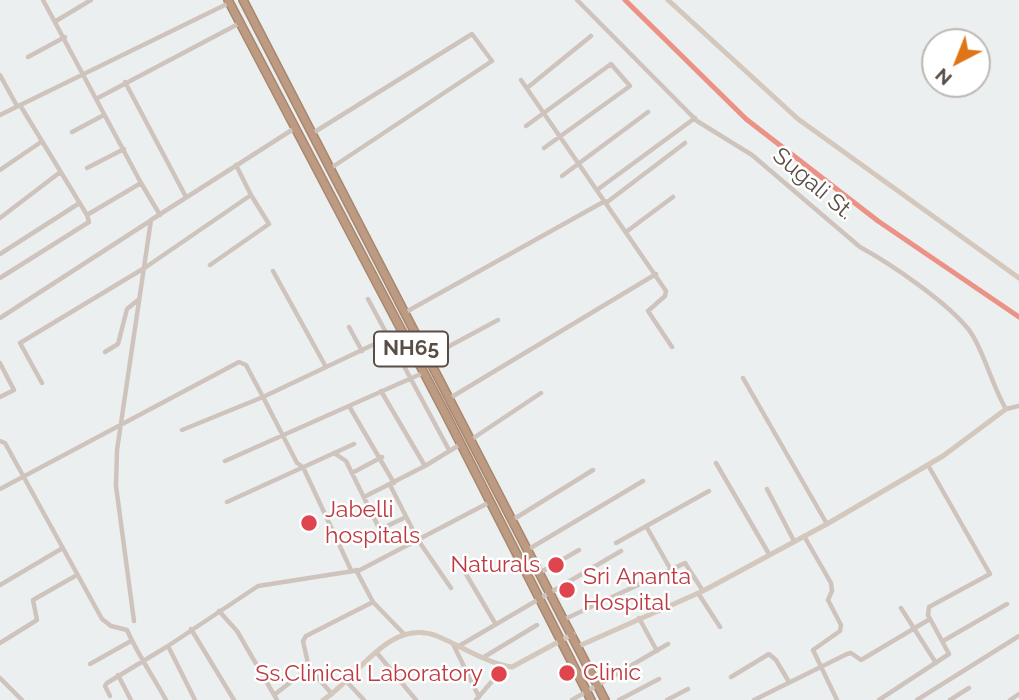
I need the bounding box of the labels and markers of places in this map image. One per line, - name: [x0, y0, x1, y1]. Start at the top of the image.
- place label: Jabelli hospitals: [325, 496, 420, 550]
- marker: Jabelli hospitals: [299, 513, 319, 533]
- place label: Naturals: [451, 551, 540, 579]
- marker: Naturals: [546, 555, 566, 575]
- place label: Sri Ananta Hospital: [583, 563, 691, 617]
- marker: Sri Ananta Hospital: [557, 580, 577, 600]
- place label: Clinic: [583, 659, 641, 687]
- place label: Ss.Clinical Laboratory: [255, 660, 483, 688]
- marker: Clinic: [557, 663, 577, 683]
- marker: Ss.Clinical Laboratory: [489, 664, 509, 684]

